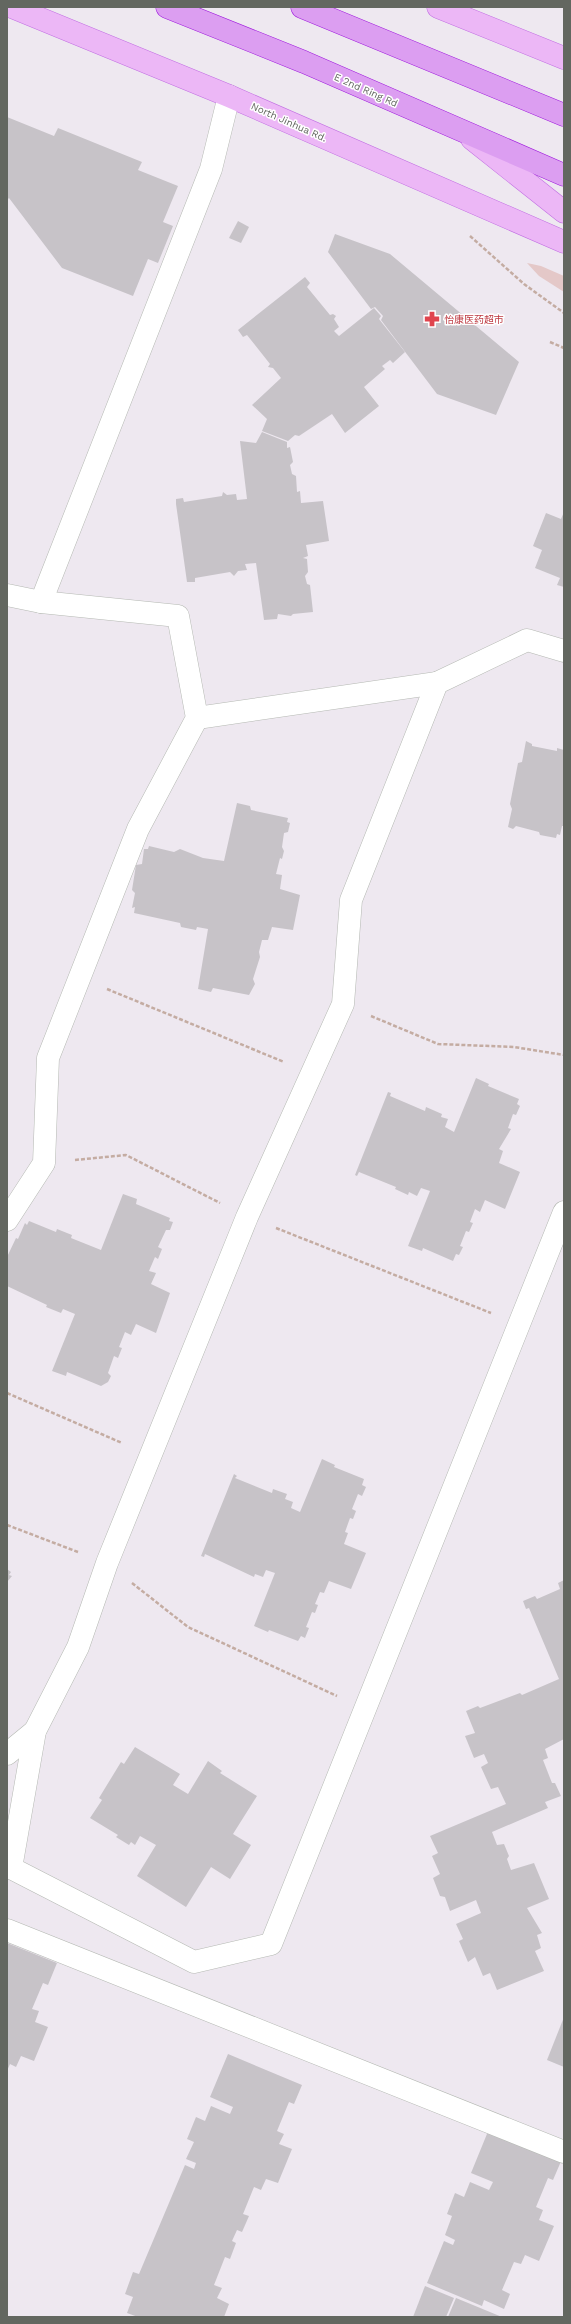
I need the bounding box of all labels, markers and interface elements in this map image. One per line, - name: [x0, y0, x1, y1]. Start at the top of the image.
- street label: E 2nd Ring Rd: [333, 71, 399, 109]
- street label: North Jinhua Rd.: [249, 100, 329, 144]
- pharmacy icon: 怡康医药超市: [423, 310, 441, 328]
- place label: 怡康医药超市: [444, 314, 504, 325]

